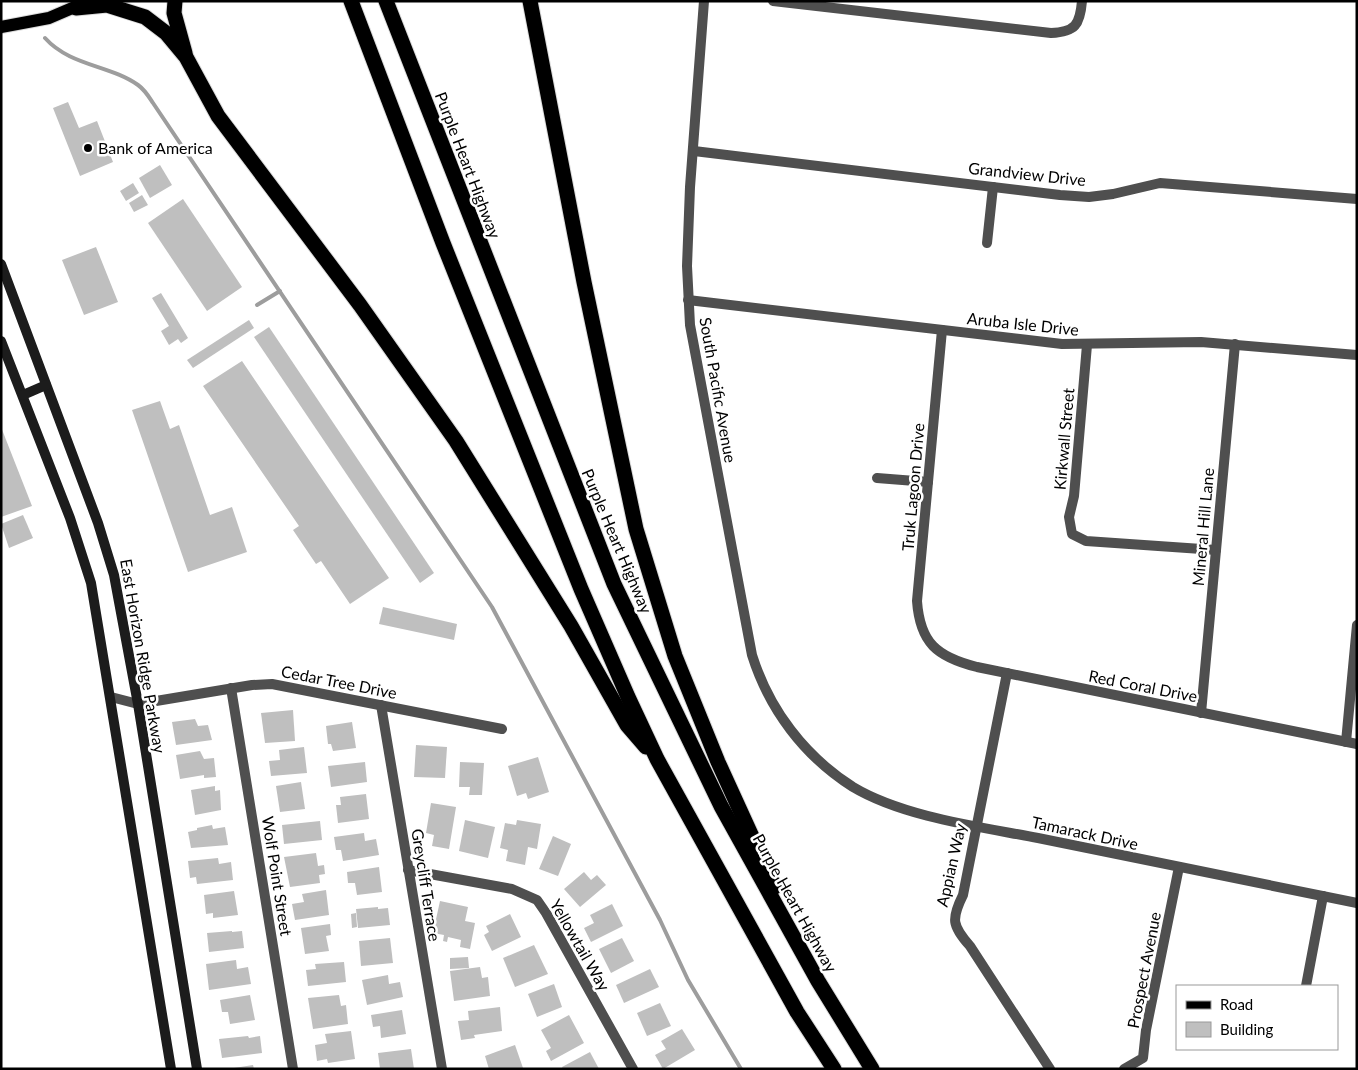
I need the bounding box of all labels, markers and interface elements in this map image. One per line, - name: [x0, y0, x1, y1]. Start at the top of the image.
- street label: Purple Heart Highway: [432, 89, 505, 241]
- place label: Bank of America: [98, 138, 213, 157]
- marker: Bank of America: [82, 142, 94, 154]
- street label: Grandview Drive: [967, 158, 1087, 189]
- street label: Aruba Isle Drive: [966, 308, 1080, 339]
- street label: South Pacific Avenue: [696, 316, 741, 464]
- street label: Kirkwall Street: [1050, 387, 1077, 491]
- street label: Truk Lagoon Drive: [897, 422, 928, 552]
- street label: Purple Heart Highway: [578, 466, 657, 617]
- street label: Mineral Hill Lane: [1188, 467, 1217, 587]
- street label: East Horizon Ridge Parkway: [117, 557, 170, 755]
- street label: Cedar Tree Drive: [280, 661, 398, 702]
- street label: Red Coral Drive: [1087, 666, 1199, 705]
- street label: Tamarack Drive: [1030, 812, 1140, 853]
- street label: Wolf Point Street: [259, 815, 296, 937]
- street label: Appian Way: [932, 821, 969, 908]
- street label: Greycliff Terrace: [408, 827, 445, 943]
- street label: Purple Heart Highway: [750, 830, 842, 976]
- street label: Yellowtail Way: [547, 896, 615, 995]
- street label: Prospect Avenue: [1123, 910, 1164, 1030]
- legend: [1176, 985, 1338, 1050]
- text: Road: [1220, 995, 1253, 1013]
- text: Building: [1220, 1020, 1273, 1038]

